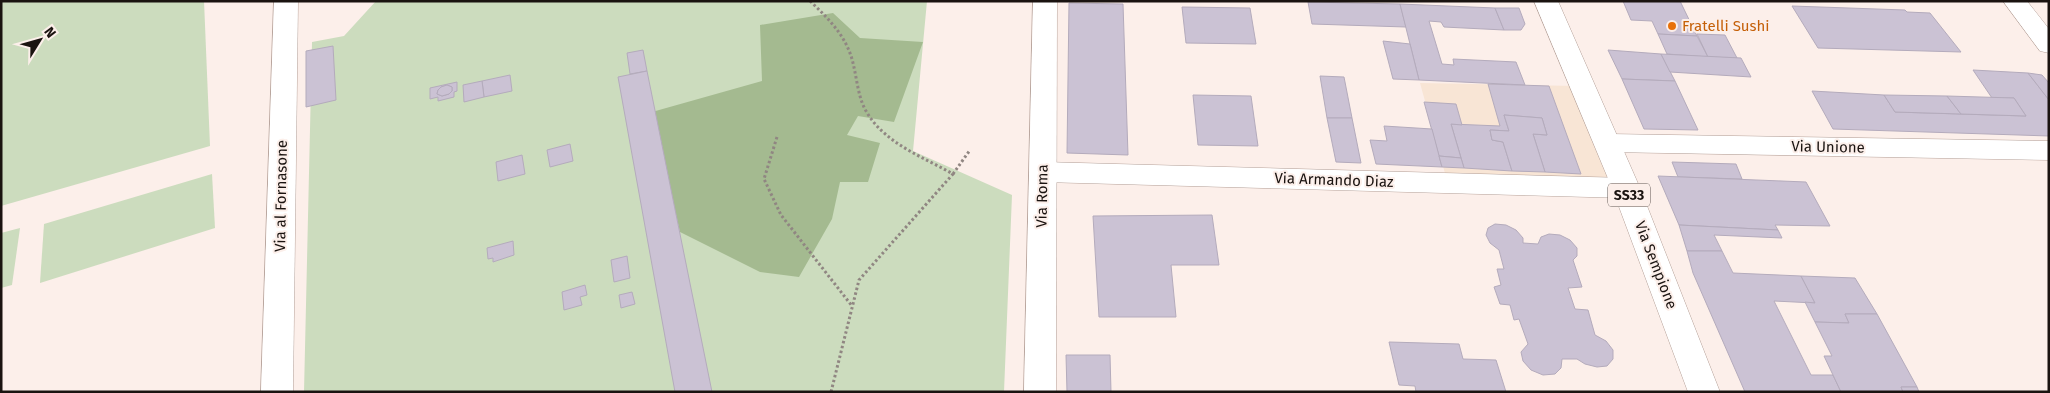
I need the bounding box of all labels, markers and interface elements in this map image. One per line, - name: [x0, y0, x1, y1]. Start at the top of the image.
- north arrow: [15, 15, 65, 65]
- place label: Fratelli Sushi: [1682, 17, 1770, 35]
- marker: Fratelli Sushi: [1666, 20, 1678, 32]
- text: N: [40, 24, 60, 41]
- street label: Via Unione: [1791, 137, 1865, 157]
- street label: Via al Fornasone: [271, 140, 291, 252]
- street label: Via Roma: [1032, 164, 1052, 228]
- street label: Via Armando Diaz: [1274, 169, 1394, 191]
- road number: SS33: [1608, 184, 1650, 206]
- street label: Via Sempione: [1631, 218, 1681, 312]

